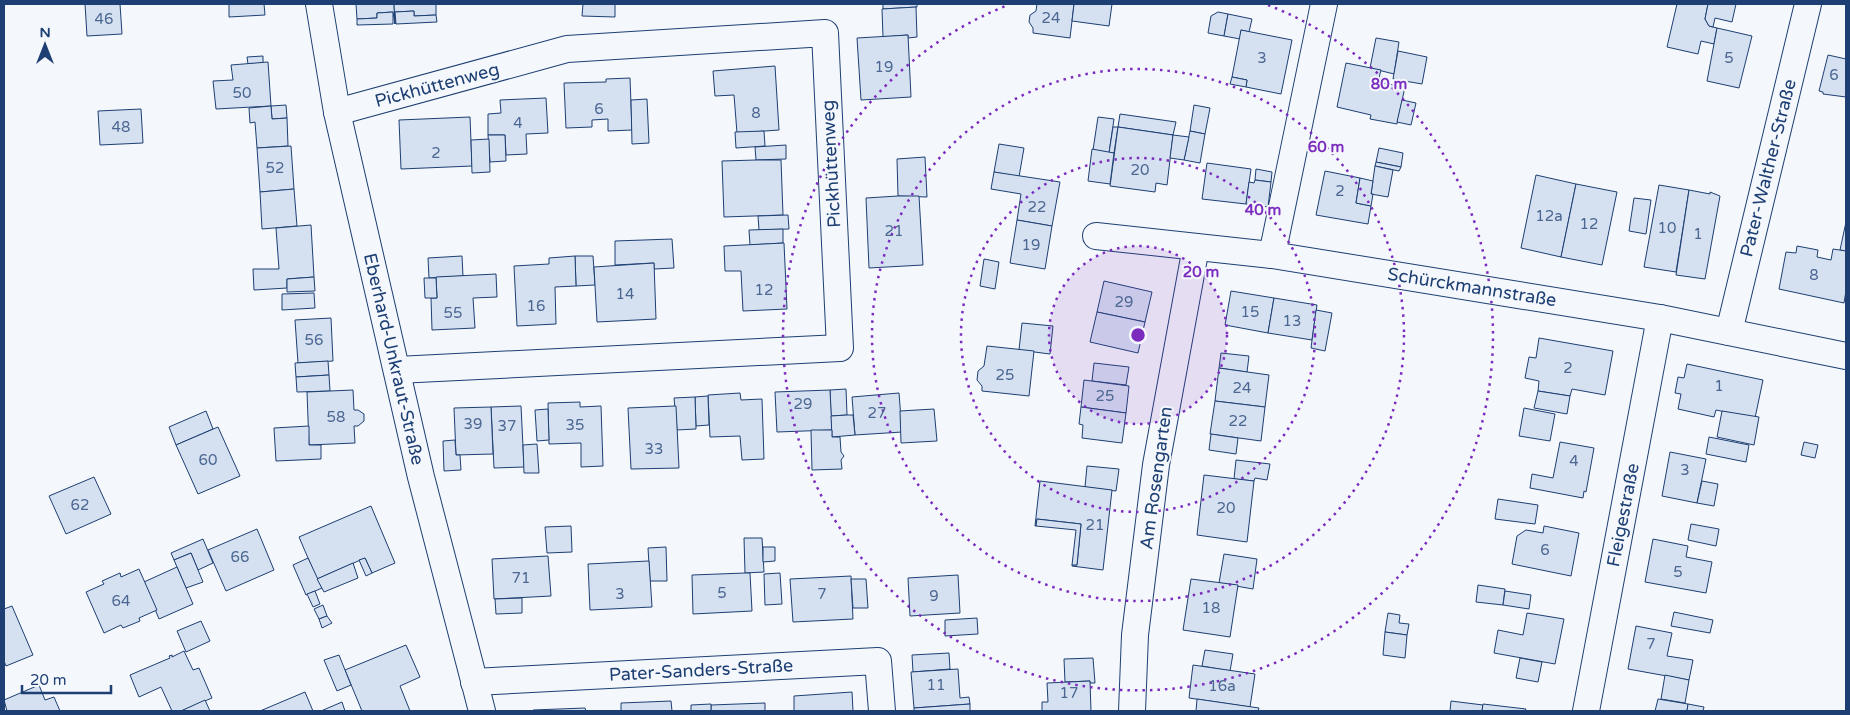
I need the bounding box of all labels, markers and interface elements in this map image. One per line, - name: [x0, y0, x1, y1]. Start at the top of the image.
- house number: 24: [1042, 9, 1060, 27]
- house number: 46: [95, 10, 113, 28]
- north arrow: [20, 20, 70, 70]
- text: N: [39, 24, 51, 41]
- house number: 3: [1257, 49, 1267, 67]
- house number: 5: [1724, 49, 1734, 67]
- street label: Pickhüttenweg: [372, 58, 502, 112]
- house number: 19: [875, 58, 893, 76]
- house number: 6: [1829, 66, 1839, 84]
- text: 80 m: [1371, 75, 1407, 93]
- street label: Pater-Walther-Straße: [1735, 77, 1801, 259]
- house number: 50: [233, 84, 251, 102]
- house number: 6: [594, 100, 604, 118]
- street label: Pickhüttenweg: [817, 100, 845, 228]
- house number: 8: [751, 104, 761, 122]
- house number: 4: [513, 114, 523, 132]
- house number: 48: [112, 118, 130, 136]
- text: 60 m: [1308, 138, 1344, 156]
- house number: 2: [431, 144, 441, 162]
- house number: 52: [266, 159, 284, 177]
- house number: 20: [1131, 161, 1149, 179]
- house number: 2: [1335, 182, 1345, 200]
- house number: 22: [1028, 198, 1046, 216]
- text: 40 m: [1245, 201, 1281, 219]
- house number: 12a: [1535, 207, 1563, 225]
- house number: 12: [1580, 215, 1598, 233]
- house number: 10: [1658, 219, 1676, 237]
- house number: 21: [885, 222, 903, 240]
- house number: 1: [1693, 225, 1703, 243]
- house number: 19: [1022, 236, 1040, 254]
- street label: Eberhard-Unkraut-Straße: [359, 251, 429, 467]
- text: 20 m: [1183, 263, 1219, 281]
- street label: Schürckmannstraße: [1386, 263, 1558, 311]
- house number: 8: [1809, 266, 1819, 284]
- house number: 12: [755, 281, 773, 299]
- house number: 14: [616, 285, 634, 303]
- house number: 29: [1115, 293, 1133, 311]
- house number: 16: [527, 297, 545, 315]
- house number: 15: [1241, 303, 1259, 321]
- house number: 55: [444, 304, 462, 322]
- house number: 13: [1283, 312, 1301, 330]
- centre of rings: [1129, 326, 1147, 344]
- house number: 56: [305, 331, 323, 349]
- house number: 2: [1563, 359, 1573, 377]
- house number: 25: [996, 366, 1014, 384]
- house number: 1: [1714, 377, 1724, 395]
- house number: 24: [1233, 379, 1251, 397]
- house number: 25: [1096, 387, 1114, 405]
- house number: 29: [794, 395, 812, 413]
- house number: 27: [868, 404, 886, 422]
- street label: Am Rosengarten: [1135, 405, 1177, 551]
- house number: 58: [327, 408, 345, 426]
- house number: 22: [1229, 412, 1247, 430]
- house number: 39: [464, 415, 482, 433]
- house number: 35: [566, 416, 584, 434]
- house number: 37: [498, 417, 516, 435]
- house number: 33: [645, 440, 663, 458]
- house number: 60: [199, 451, 217, 469]
- house number: 4: [1569, 452, 1579, 470]
- street label: Fleigestraße: [1602, 461, 1644, 569]
- house number: 3: [1680, 461, 1690, 479]
- house number: 62: [71, 496, 89, 514]
- house number: 20: [1217, 499, 1235, 517]
- house number: 21: [1086, 516, 1104, 534]
- house number: 6: [1540, 541, 1550, 559]
- house number: 66: [231, 548, 249, 566]
- house number: 5: [1673, 563, 1683, 581]
- house number: 71: [512, 569, 530, 587]
- house number: 5: [717, 584, 727, 602]
- house number: 3: [615, 585, 625, 603]
- house number: 7: [817, 585, 827, 603]
- house number: 9: [929, 587, 939, 605]
- house number: 64: [112, 592, 130, 610]
- house number: 18: [1202, 599, 1220, 617]
- house number: 7: [1646, 635, 1656, 653]
- street label: Pater-Sanders-Straße: [608, 654, 794, 686]
- scale bar: [22, 662, 111, 694]
- text: 20 m: [30, 671, 67, 689]
- house number: 11: [927, 676, 945, 694]
- house number: 16a: [1208, 677, 1236, 695]
- house number: 17: [1060, 684, 1078, 702]

